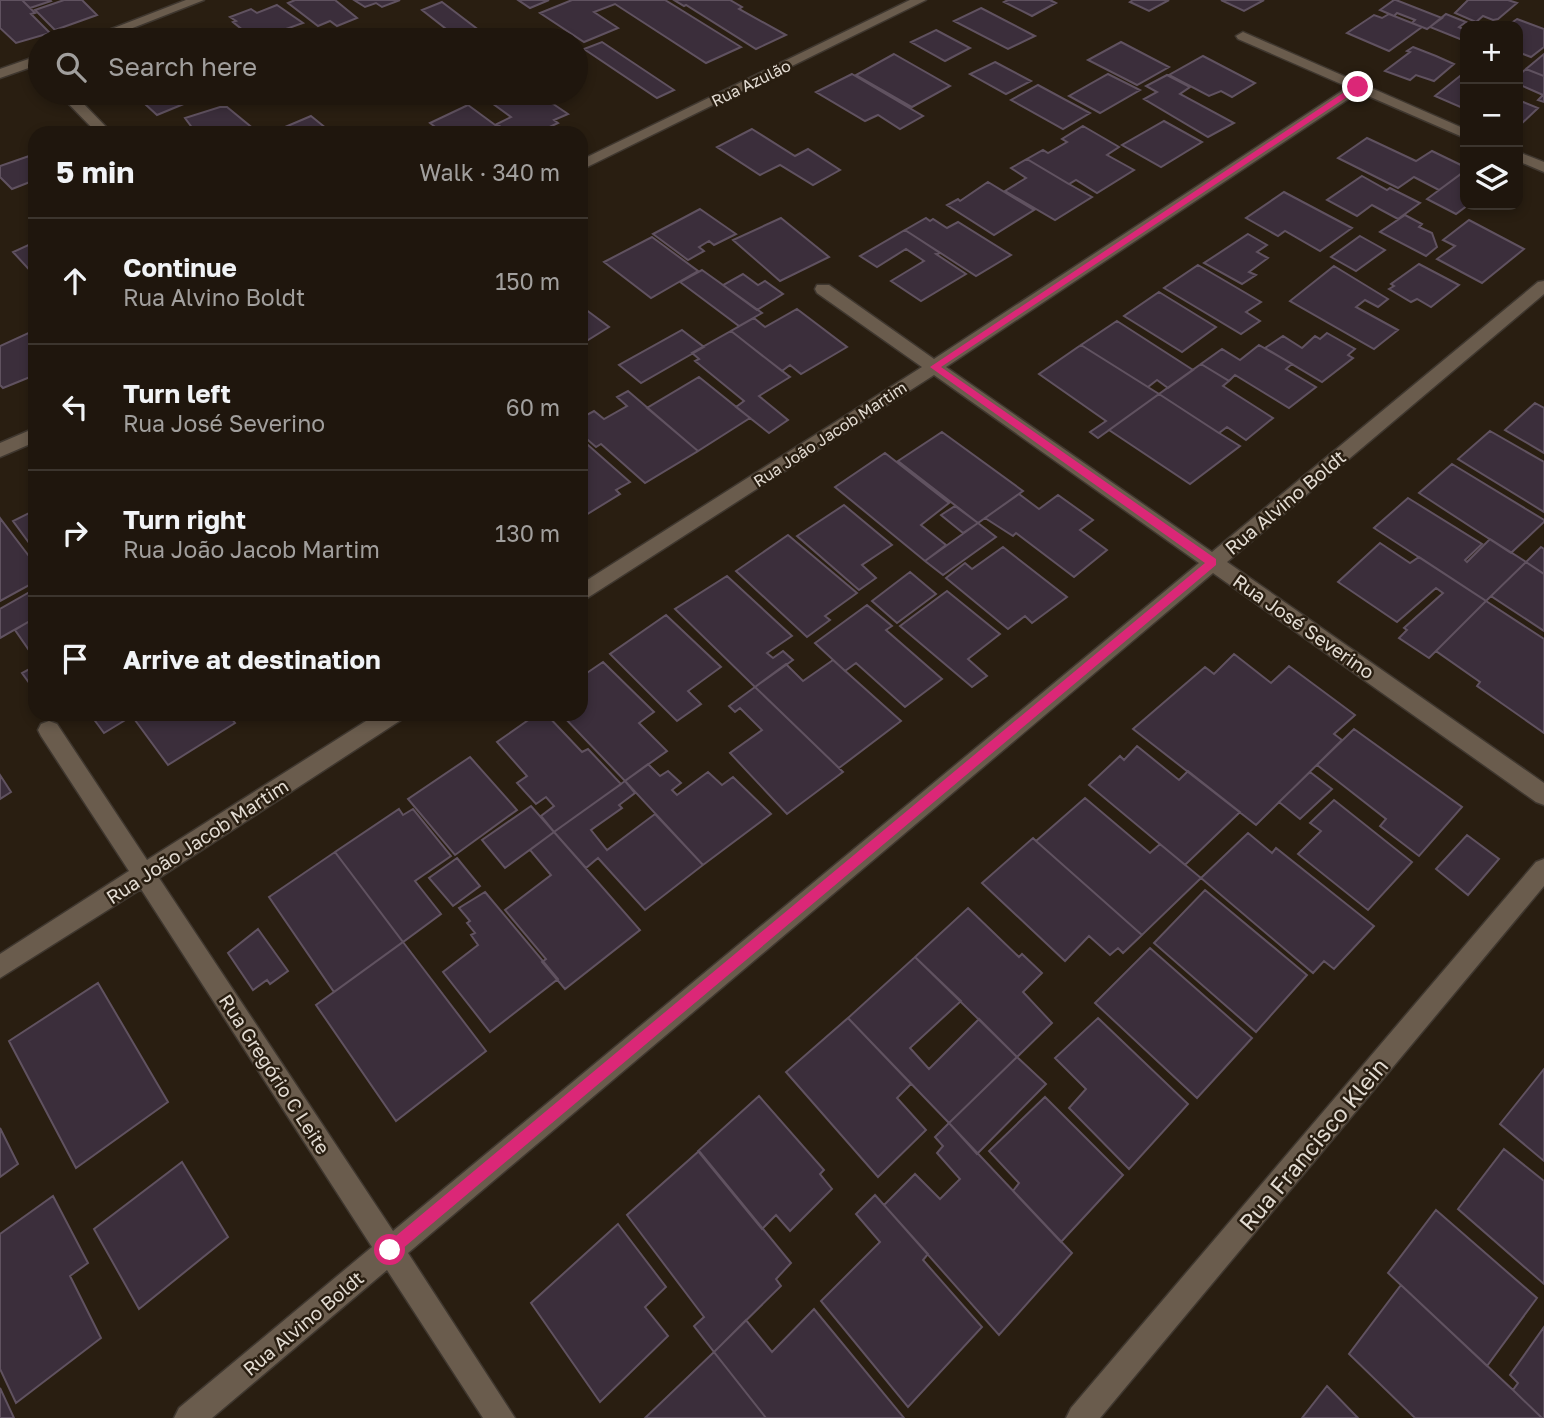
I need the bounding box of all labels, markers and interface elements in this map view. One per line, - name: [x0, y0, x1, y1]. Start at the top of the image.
- map controls: [1460, 21, 1523, 210]
- button: +: [1460, 21, 1523, 84]
- search box: [28, 28, 588, 105]
- icon: search: [52, 48, 90, 86]
- text: Search here: [108, 51, 257, 82]
- street label: Rua Azulão: [708, 55, 794, 111]
- route end: [1342, 71, 1373, 102]
- button: −: [1460, 84, 1523, 147]
- button: layers: [1460, 147, 1523, 210]
- text: 5 min: [56, 154, 134, 190]
- text: Walk · 340 m: [419, 158, 560, 186]
- text: Continue: [123, 252, 237, 283]
- icon: ahead: [56, 262, 94, 300]
- text: 150 m: [495, 267, 560, 295]
- text: Rua Alvino Boldt: [123, 283, 305, 311]
- street label: Rua João Jacob Martim: [750, 377, 910, 491]
- text: Turn left: [123, 378, 231, 409]
- icon: left: [56, 388, 94, 426]
- text: 60 m: [506, 393, 560, 421]
- text: Rua José Severino: [123, 409, 325, 437]
- street label: Rua Alvino Boldt: [1220, 445, 1350, 559]
- text: Turn right: [123, 504, 246, 535]
- icon: right: [56, 514, 94, 552]
- text: 130 m: [495, 519, 560, 547]
- text: Rua João Jacob Martim: [123, 535, 380, 563]
- street label: Rua José Severino: [1229, 569, 1379, 683]
- icon: arrive: [56, 640, 94, 678]
- text: Arrive at destination: [123, 644, 381, 675]
- street label: Rua João Jacob Martim: [102, 774, 292, 908]
- street label: Rua Gregório C Leite: [215, 990, 335, 1158]
- street label: Rua Francisco Klein: [1233, 1052, 1393, 1236]
- route start: [374, 1234, 405, 1265]
- street label: Rua Alvino Boldt: [238, 1266, 368, 1380]

